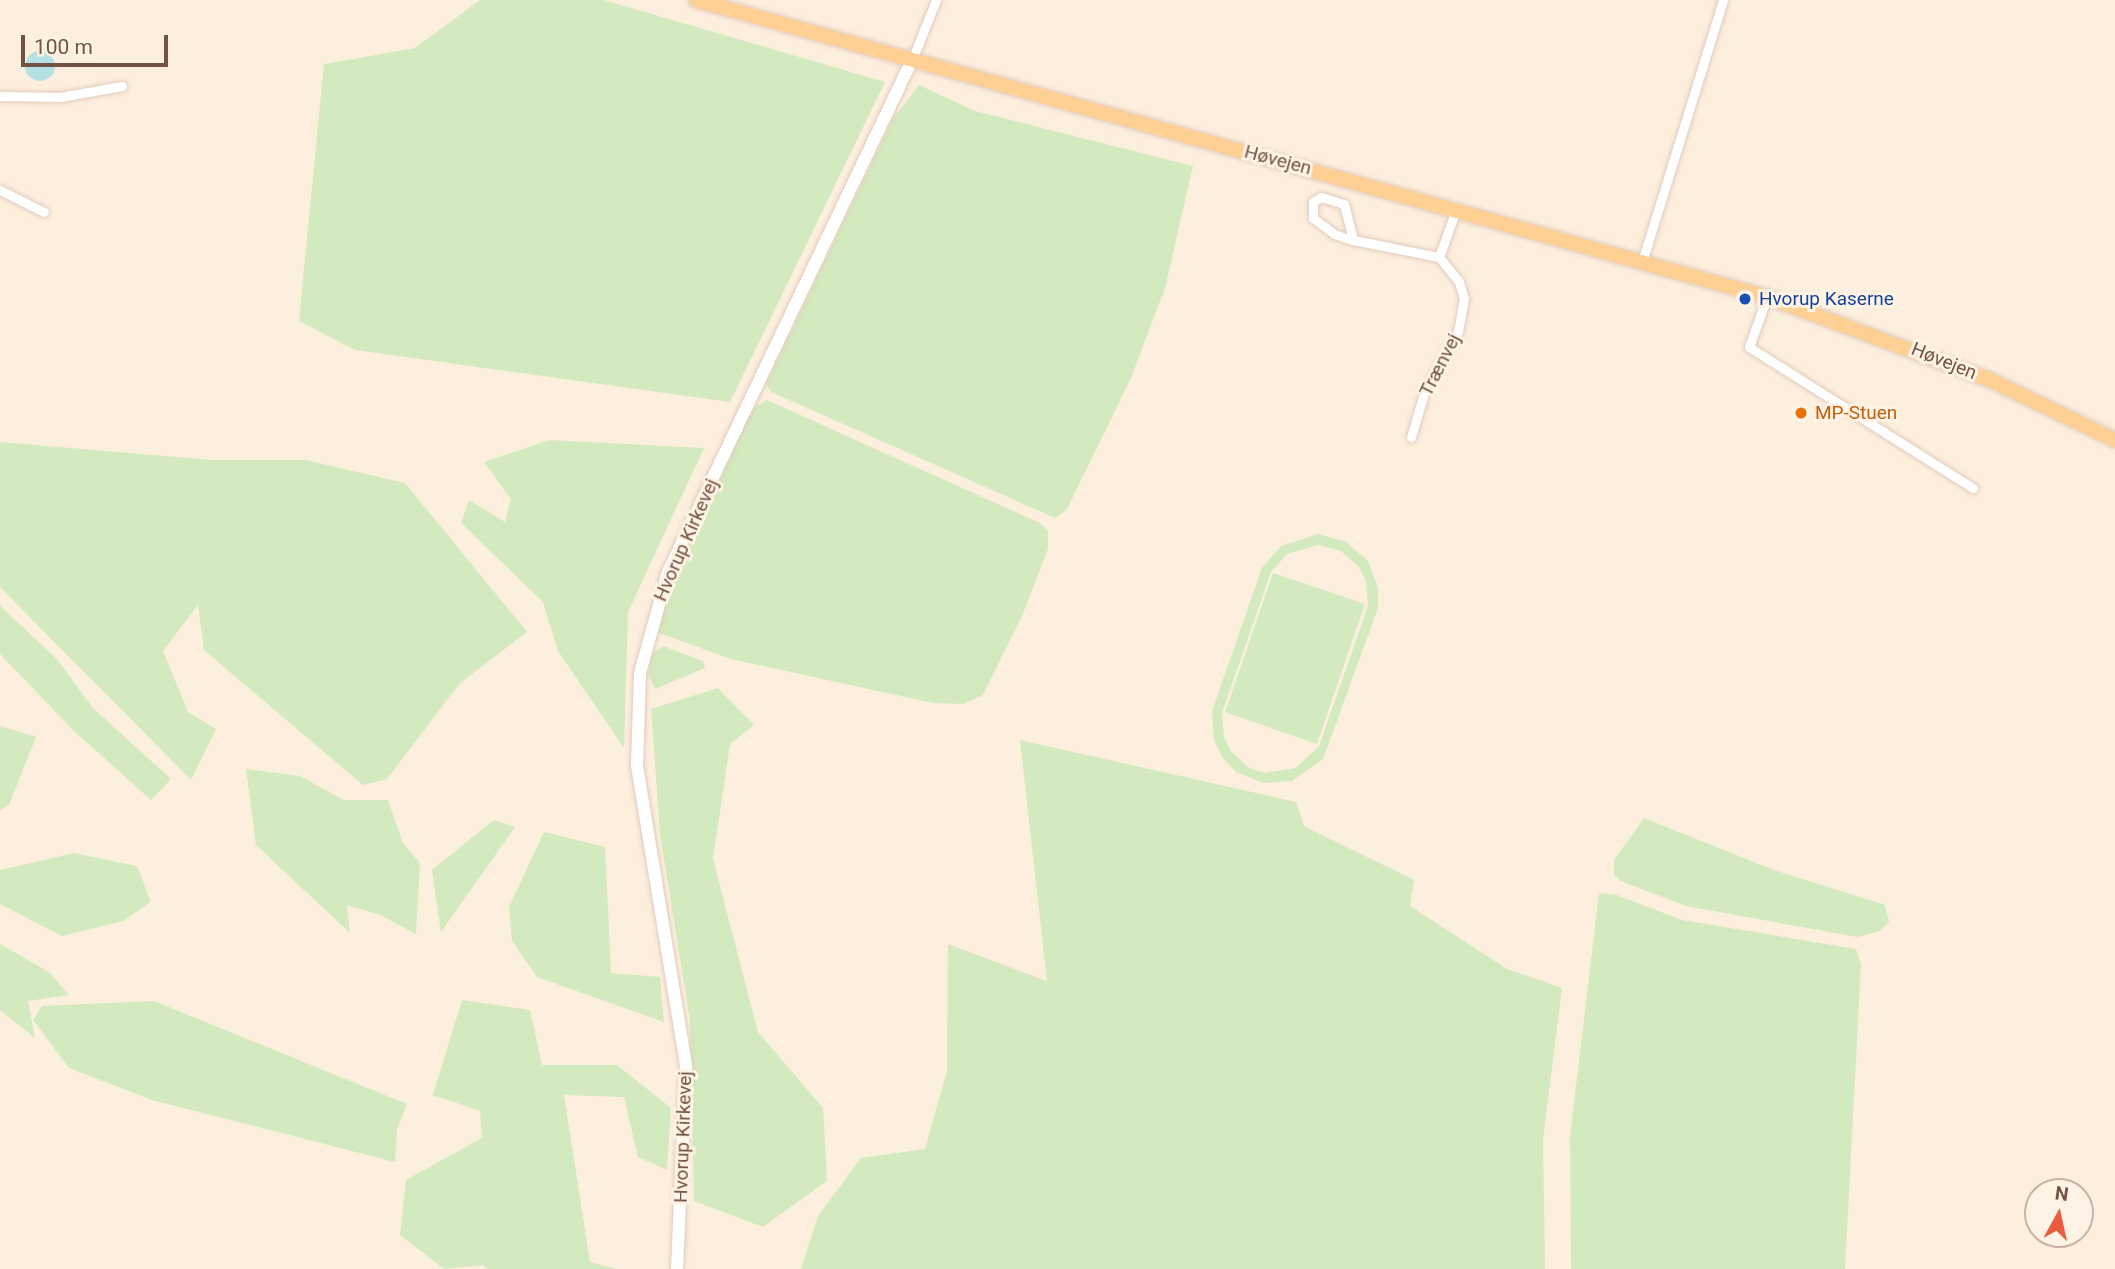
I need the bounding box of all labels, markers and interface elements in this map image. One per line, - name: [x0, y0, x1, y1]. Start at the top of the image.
- scale bar: [24, 21, 172, 65]
- text: 100 m: [34, 35, 93, 59]
- street label: Høvejen: [1242, 140, 1314, 180]
- place label: Hvorup Kaserne: [1759, 288, 1894, 310]
- marker: Hvorup Kaserne: [1737, 291, 1753, 307]
- street label: Trænvej: [1415, 330, 1465, 400]
- street label: Høvejen: [1908, 338, 1980, 384]
- place label: MP-Stuen: [1815, 402, 1897, 424]
- marker: MP-Stuen: [1793, 405, 1809, 421]
- street label: Hvorup Kirkevej: [649, 475, 723, 605]
- street label: Hvorup Kirkevej: [669, 1071, 697, 1203]
- north arrow: [2024, 1178, 2094, 1248]
- text: N: [2053, 1181, 2070, 1206]

